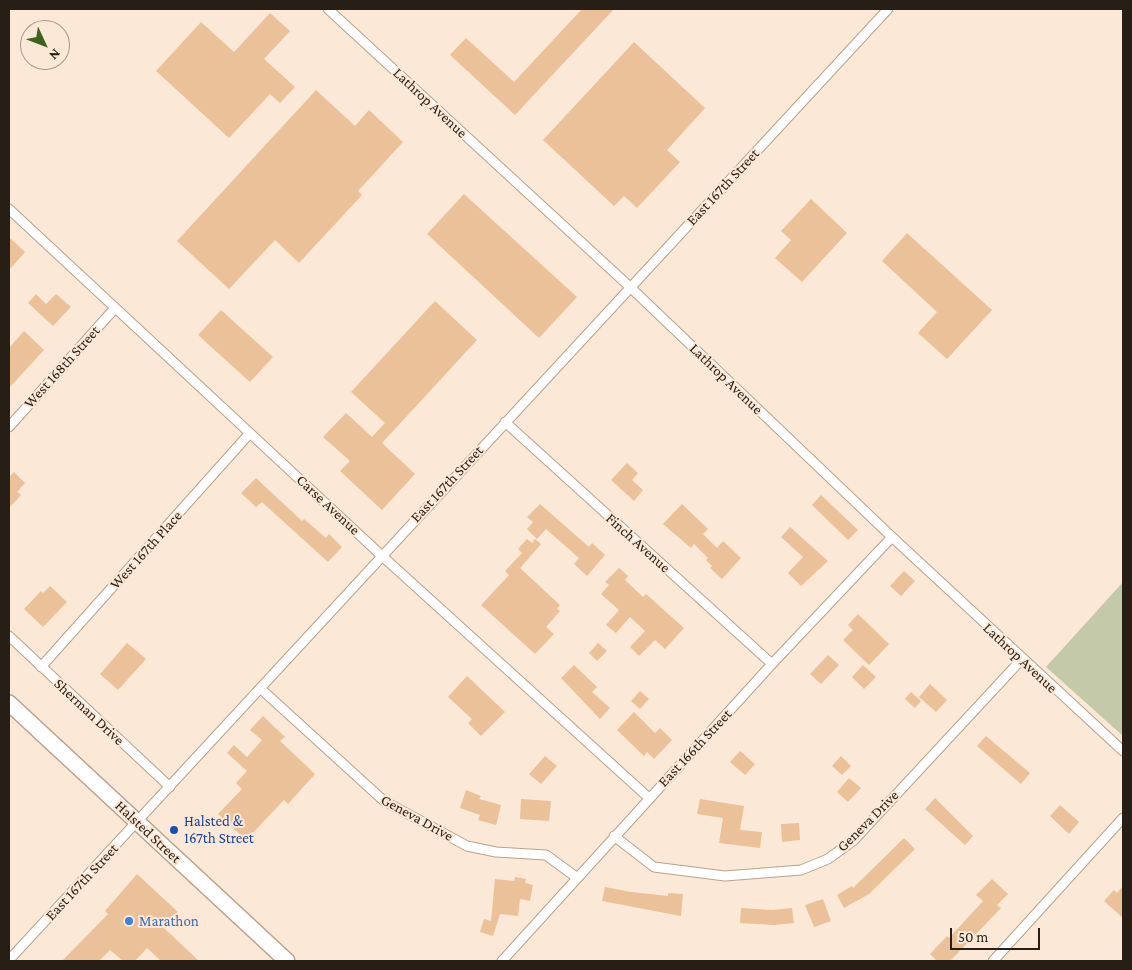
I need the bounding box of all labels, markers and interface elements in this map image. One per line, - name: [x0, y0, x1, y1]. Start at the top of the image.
- north arrow: [20, 20, 70, 70]
- text: N: [46, 46, 64, 63]
- street label: Lathrop Avenue: [389, 64, 471, 142]
- street label: East 167th Street: [683, 145, 763, 229]
- street label: West 168th Street: [20, 322, 104, 412]
- street label: Lathrop Avenue: [686, 340, 766, 418]
- street label: East 167th Street: [407, 442, 487, 526]
- street label: Carse Avenue: [292, 471, 364, 539]
- street label: West 167th Place: [106, 507, 186, 593]
- street label: Finch Avenue: [602, 509, 674, 577]
- street label: Lathrop Avenue: [979, 619, 1061, 697]
- street label: Sherman Drive: [50, 675, 128, 749]
- street label: East 166th Street: [654, 705, 736, 791]
- street label: Geneva Drive: [833, 786, 903, 856]
- street label: Geneva Drive: [378, 791, 456, 845]
- street label: Halsted Street: [111, 797, 185, 867]
- place label: Halsted & 167th Street: [184, 812, 254, 847]
- marker: Halsted & 167th Street: [168, 824, 180, 836]
- street label: East 167th Street: [42, 840, 122, 924]
- place label: Marathon: [139, 912, 199, 930]
- marker: Marathon: [123, 915, 135, 927]
- scale bar: [952, 918, 1042, 950]
- text: 50 m: [958, 929, 988, 945]

